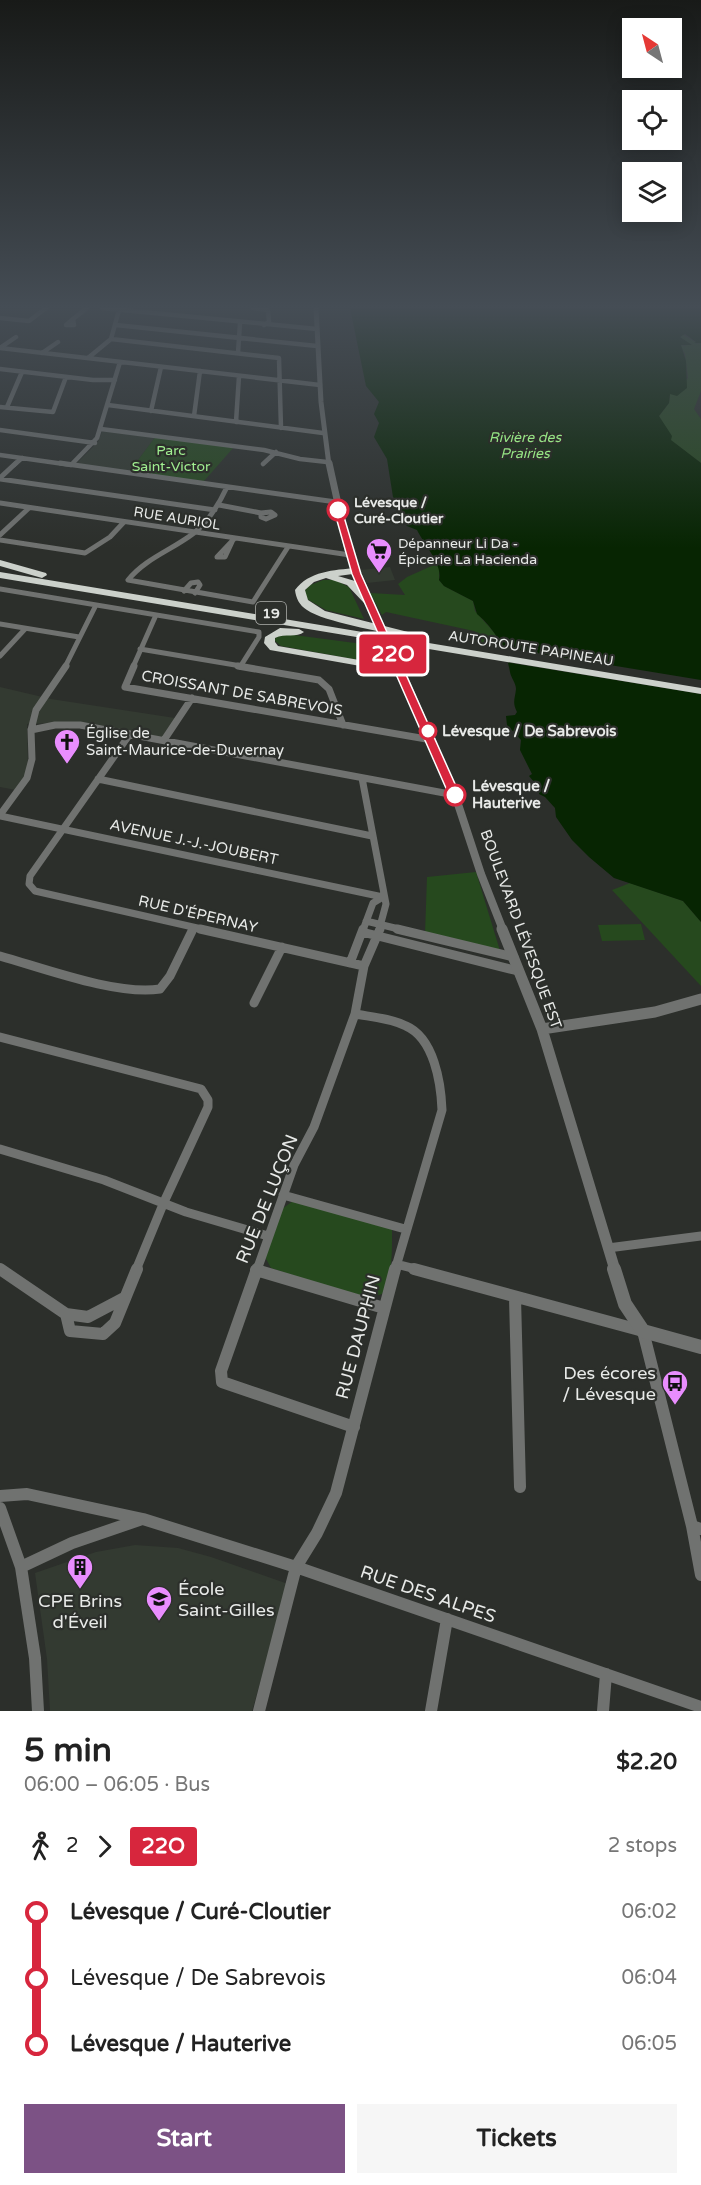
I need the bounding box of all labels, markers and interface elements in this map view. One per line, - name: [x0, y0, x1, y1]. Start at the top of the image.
- north arrow: [622, 18, 682, 78]
- map controls: [622, 18, 682, 222]
- button: locate: [622, 90, 682, 150]
- button: layers: [622, 162, 682, 222]
- water label: Rivière des Prairies: [489, 429, 563, 462]
- park label: Parc Saint-Victor: [132, 442, 211, 475]
- place label: Lévesque / Curé-Cloutier: [354, 494, 444, 527]
- marker: Lévesque / Curé-Cloutier: [327, 499, 349, 521]
- street label: RUE AURIOL: [132, 503, 221, 534]
- place label: Dépanneur Li Da - Épicerie La Hacienda: [398, 535, 537, 568]
- supermarket icon: Dépanneur Li Da - Épicerie La Hacienda: [364, 536, 394, 574]
- road number: 19: [256, 602, 286, 624]
- street label: AUTOROUTE PAPINEAU: [447, 627, 615, 670]
- line badge: 22O: [358, 634, 428, 674]
- text: 22O: [371, 642, 415, 667]
- street label: CROISSANT DE SABREVOIS: [140, 666, 344, 720]
- marker: Lévesque / De Sabrevois: [419, 722, 437, 740]
- place label: Lévesque / De Sabrevois: [442, 722, 616, 741]
- place label: Église de Saint-Maurice-de-Duvernay: [86, 724, 284, 759]
- church icon: Église de Saint-Maurice-de-Duvernay: [52, 727, 82, 765]
- place label: Lévesque / Hauterive: [472, 777, 551, 812]
- marker: Lévesque / Hauterive: [444, 784, 466, 806]
- street label: AVENUE J.-J.-JOUBERT: [108, 815, 280, 869]
- street label: BOULEVARD LÉVESQUE EST: [476, 827, 566, 1031]
- street label: RUE D'ÉPERNAY: [137, 892, 260, 937]
- street label: RUE DE LUÇON: [231, 1131, 303, 1267]
- street label: RUE DAUPHIN: [331, 1272, 385, 1402]
- place label: Des écores / Lévesque: [562, 1362, 656, 1405]
- bus stop icon: Des écores / Lévesque: [660, 1368, 690, 1406]
- building icon: CPE Brins d'Éveil: [65, 1552, 95, 1590]
- street label: RUE DES ALPES: [357, 1561, 499, 1627]
- place label: École Saint-Gilles: [178, 1578, 275, 1621]
- school or university icon: École Saint-Gilles: [144, 1584, 174, 1622]
- place label: CPE Brins d'Éveil: [38, 1590, 122, 1633]
- text: 5 min: [24, 1731, 112, 1770]
- text: $2.20: [616, 1749, 677, 1775]
- text: 06:00 – 06:05 · Bus: [24, 1773, 210, 1797]
- icon: walk: [24, 1830, 57, 1863]
- icon: forward: [88, 1830, 121, 1863]
- text: 2: [66, 1834, 79, 1858]
- text: 22O: [142, 1834, 185, 1859]
- text: 2 stops: [608, 1834, 677, 1858]
- text: Lévesque / Curé-Cloutier: [70, 1899, 331, 1925]
- text: 06:02: [622, 1900, 677, 1924]
- text: Lévesque / De Sabrevois: [70, 1965, 326, 1991]
- text: 06:04: [622, 1966, 677, 1990]
- text: Lévesque / Hauterive: [70, 2031, 291, 2057]
- text: 06:05: [622, 2032, 677, 2056]
- button: Start: [24, 2104, 345, 2173]
- button: Tickets: [357, 2104, 677, 2173]

